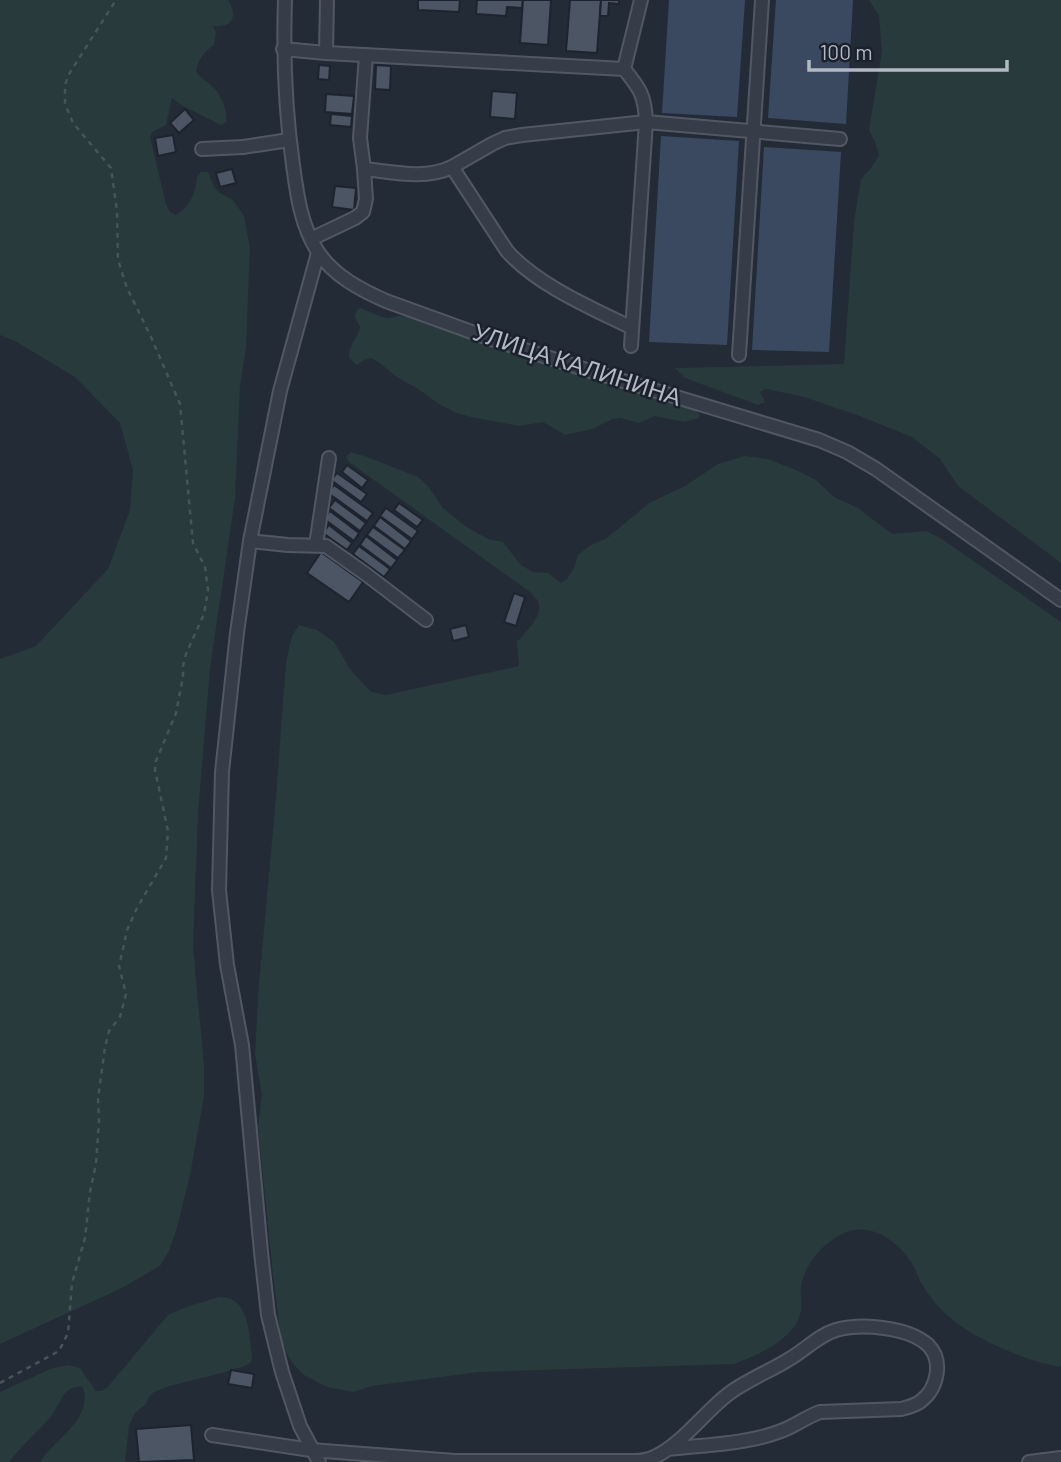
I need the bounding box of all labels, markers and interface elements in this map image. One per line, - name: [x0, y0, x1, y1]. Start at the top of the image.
- scale bar: [809, 28, 1007, 72]
- text: 100 m: [820, 39, 873, 64]
- street label: УЛИЦА КАЛИНИНА: [470, 316, 685, 411]

